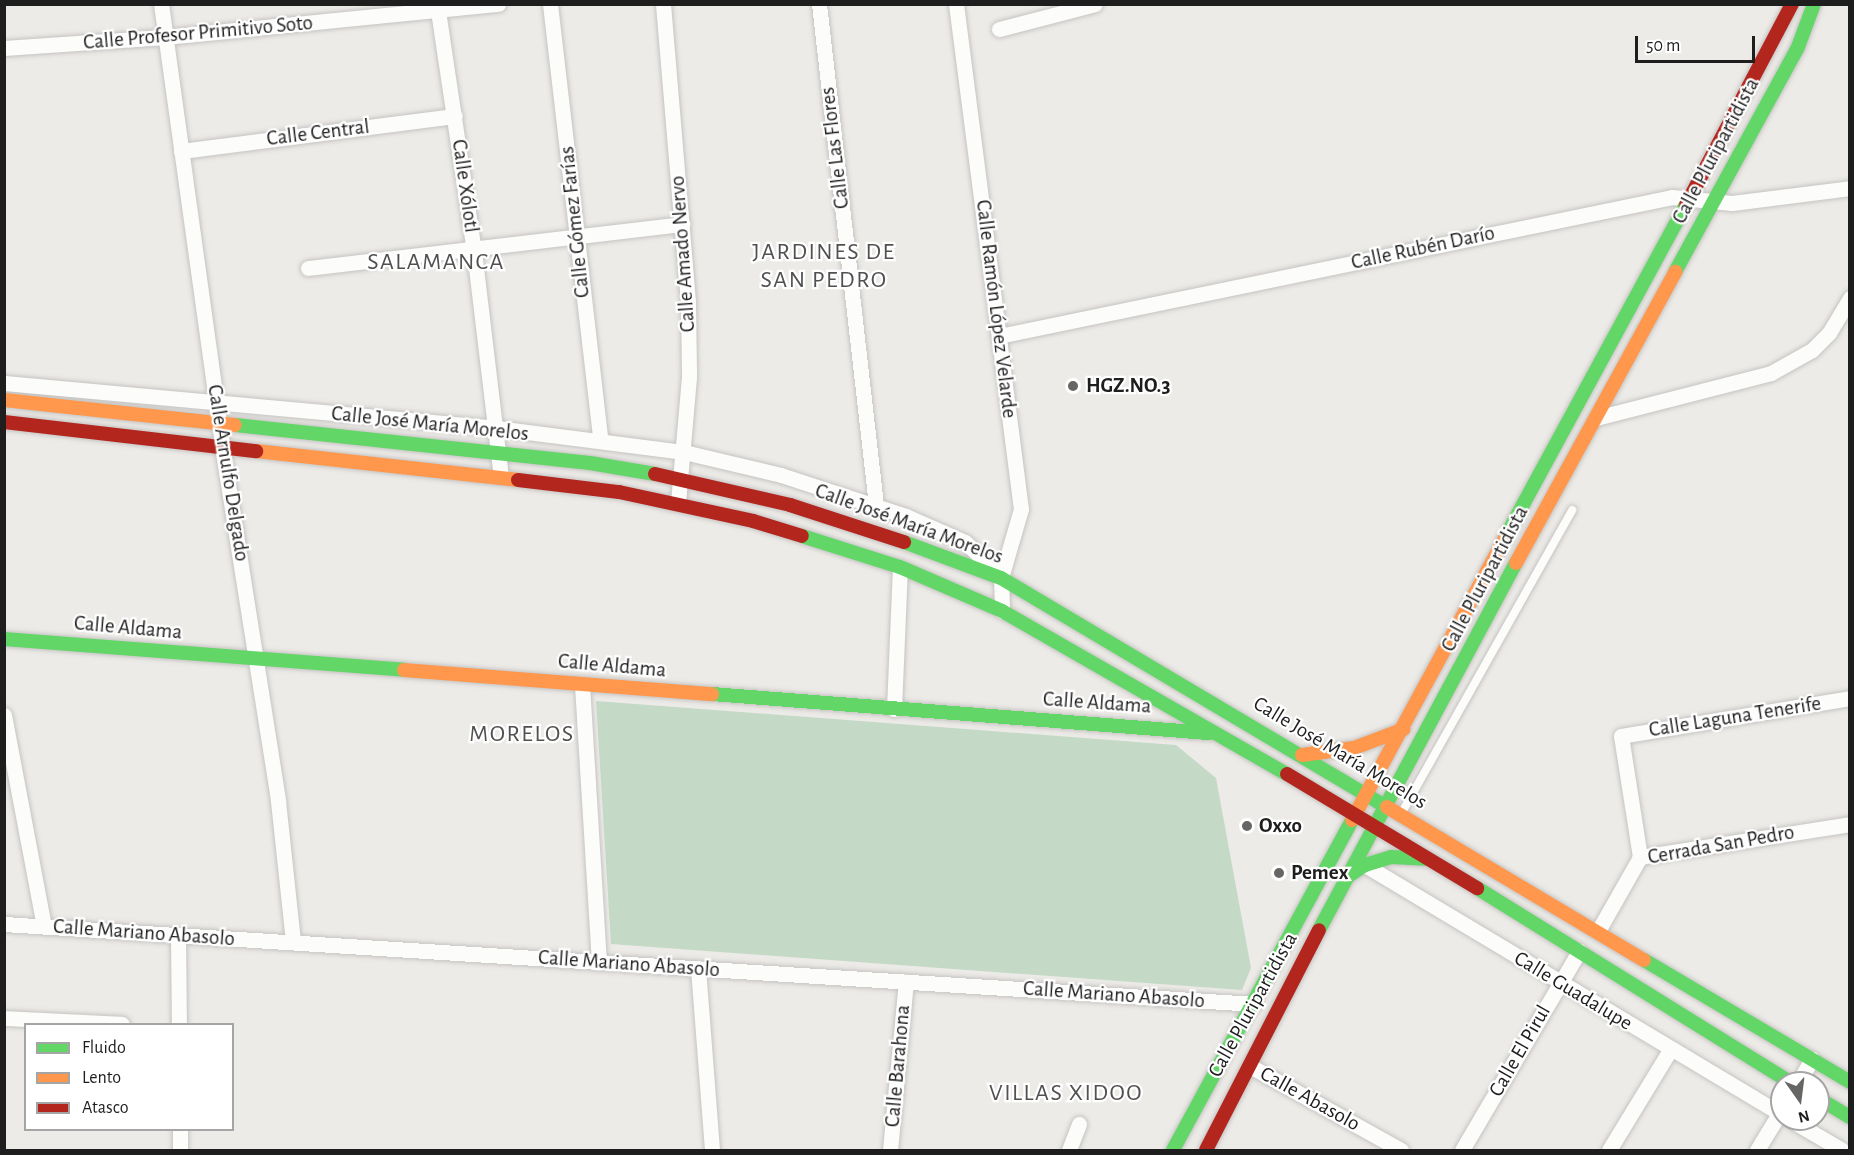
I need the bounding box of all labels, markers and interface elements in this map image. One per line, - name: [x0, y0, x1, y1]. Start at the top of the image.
- street label: Calle Profesor Primitivo Soto: [82, 10, 314, 56]
- scale bar: [1638, 24, 1758, 62]
- text: 50 m: [1646, 37, 1680, 55]
- street label: Calle Pluripartidista: [1667, 74, 1765, 228]
- street label: Calle Las Flores: [815, 86, 855, 210]
- street label: Calle Central: [265, 114, 371, 152]
- street label: Calle Xólotl: [446, 138, 484, 234]
- street label: Calle Gómez Farías: [555, 145, 595, 299]
- street label: Calle Amado Nervo: [665, 175, 701, 333]
- street label: Calle Ramón López Velarde: [970, 198, 1022, 420]
- street label: Calle Rubén Darío: [1349, 220, 1497, 276]
- district label: JARDINES DE SAN PEDRO: [752, 239, 896, 295]
- district label: SALAMANCA: [367, 249, 505, 277]
- place label: HGZ.NO.3: [1086, 373, 1170, 399]
- marker: HGZ.NO.3: [1064, 377, 1082, 395]
- street label: Calle Arnulfo Delgado: [202, 383, 254, 563]
- street label: Calle José María Morelos: [330, 401, 530, 447]
- street label: Calle José María Morelos: [812, 478, 1006, 570]
- street label: Calle Pluripartidista: [1436, 502, 1534, 656]
- street label: Calle Aldama: [73, 611, 183, 645]
- street label: Calle Aldama: [557, 649, 667, 683]
- street label: Calle Aldama: [1042, 687, 1152, 719]
- street label: Calle José María Morelos: [1249, 691, 1431, 815]
- street label: Calle Laguna Tenerife: [1647, 691, 1823, 743]
- district label: MORELOS: [469, 721, 575, 749]
- place label: Oxxo: [1259, 813, 1302, 839]
- marker: Oxxo: [1240, 819, 1254, 833]
- street label: Cerrada San Pedro: [1646, 820, 1796, 870]
- place label: Pemex: [1291, 860, 1348, 886]
- marker: Pemex: [1272, 866, 1286, 880]
- street label: Calle Mariano Abasolo: [52, 914, 236, 952]
- street label: Calle Pluripartidista: [1203, 928, 1303, 1082]
- street label: Calle Mariano Abasolo: [537, 945, 721, 983]
- street label: Calle Guadalupe: [1509, 946, 1637, 1036]
- street label: Calle Mariano Abasolo: [1022, 976, 1206, 1014]
- street label: Calle El Pirul: [1484, 1001, 1556, 1101]
- street label: Calle Barahona: [880, 1004, 916, 1128]
- legend: [24, 1023, 234, 1131]
- text: Fluido: [82, 1039, 126, 1057]
- street label: Calle Abasolo: [1256, 1061, 1364, 1137]
- text: Lento: [82, 1069, 121, 1087]
- north arrow: [1770, 1071, 1830, 1131]
- district label: VILLAS XIDOO: [989, 1080, 1143, 1108]
- text: Atasco: [82, 1099, 129, 1117]
- text: N: [1797, 1107, 1811, 1126]

